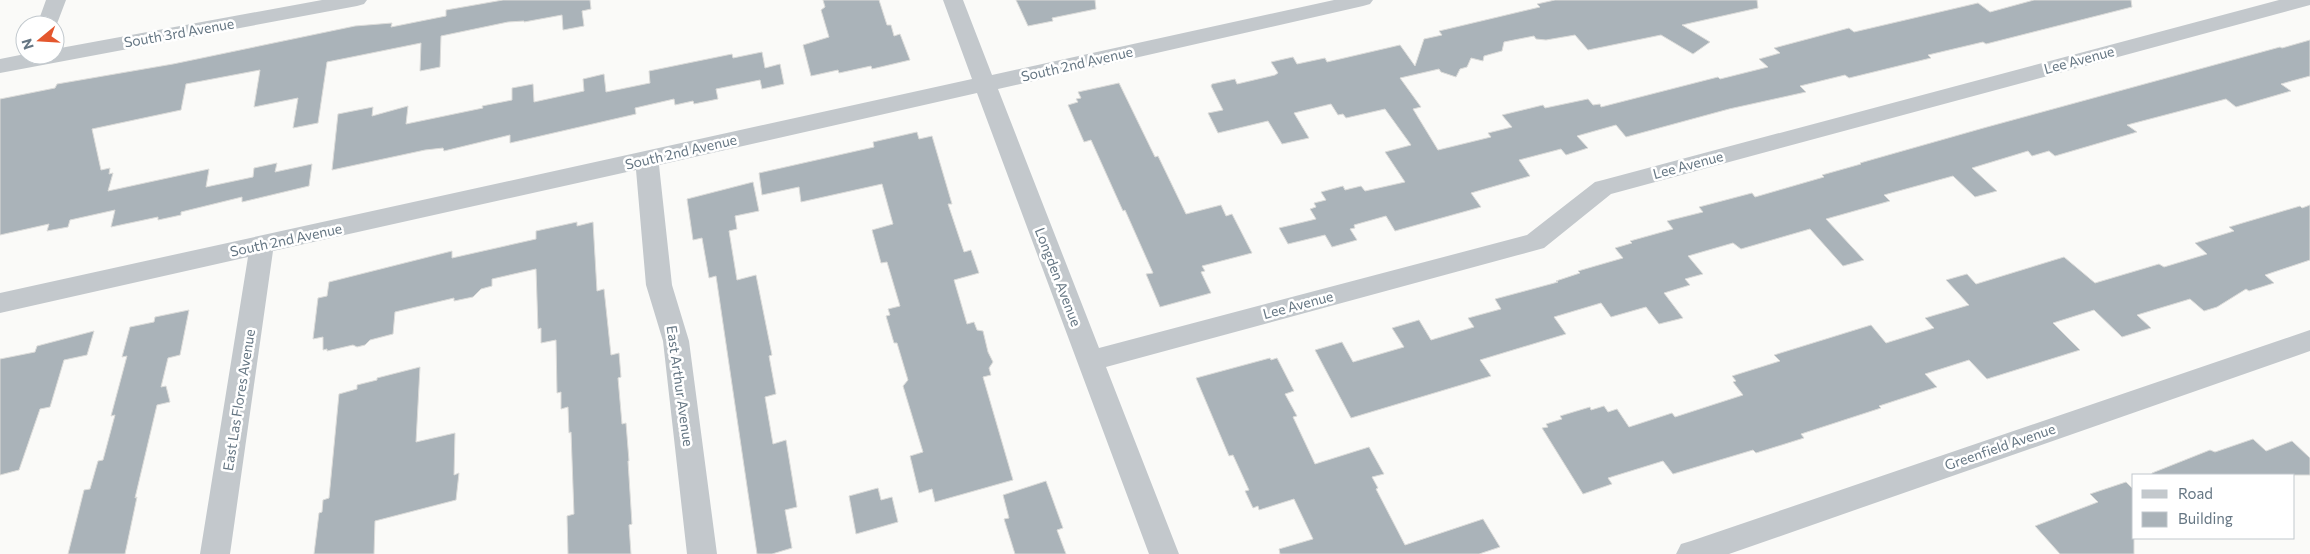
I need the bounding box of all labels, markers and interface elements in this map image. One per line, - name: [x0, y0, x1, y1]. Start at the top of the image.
- street label: South 3rd Avenue: [122, 14, 235, 51]
- north arrow: [15, 15, 65, 65]
- text: N: [17, 37, 37, 52]
- street label: South 2nd Avenue: [1019, 42, 1134, 85]
- street label: Lee Avenue: [2042, 42, 2116, 77]
- street label: South 2nd Avenue: [623, 130, 738, 173]
- street label: Lee Avenue: [1651, 147, 1725, 182]
- street label: South 2nd Avenue: [228, 219, 343, 260]
- street label: Longden Avenue: [1032, 225, 1085, 329]
- street label: Lee Avenue: [1261, 287, 1335, 322]
- street label: East Arthur Avenue: [664, 324, 697, 448]
- street label: East Las Flores Avenue: [219, 328, 258, 472]
- street label: Greenfield Avenue: [1942, 420, 2057, 473]
- legend: [2132, 474, 2295, 539]
- text: Road: [2178, 484, 2213, 502]
- text: Building: [2178, 509, 2233, 527]

